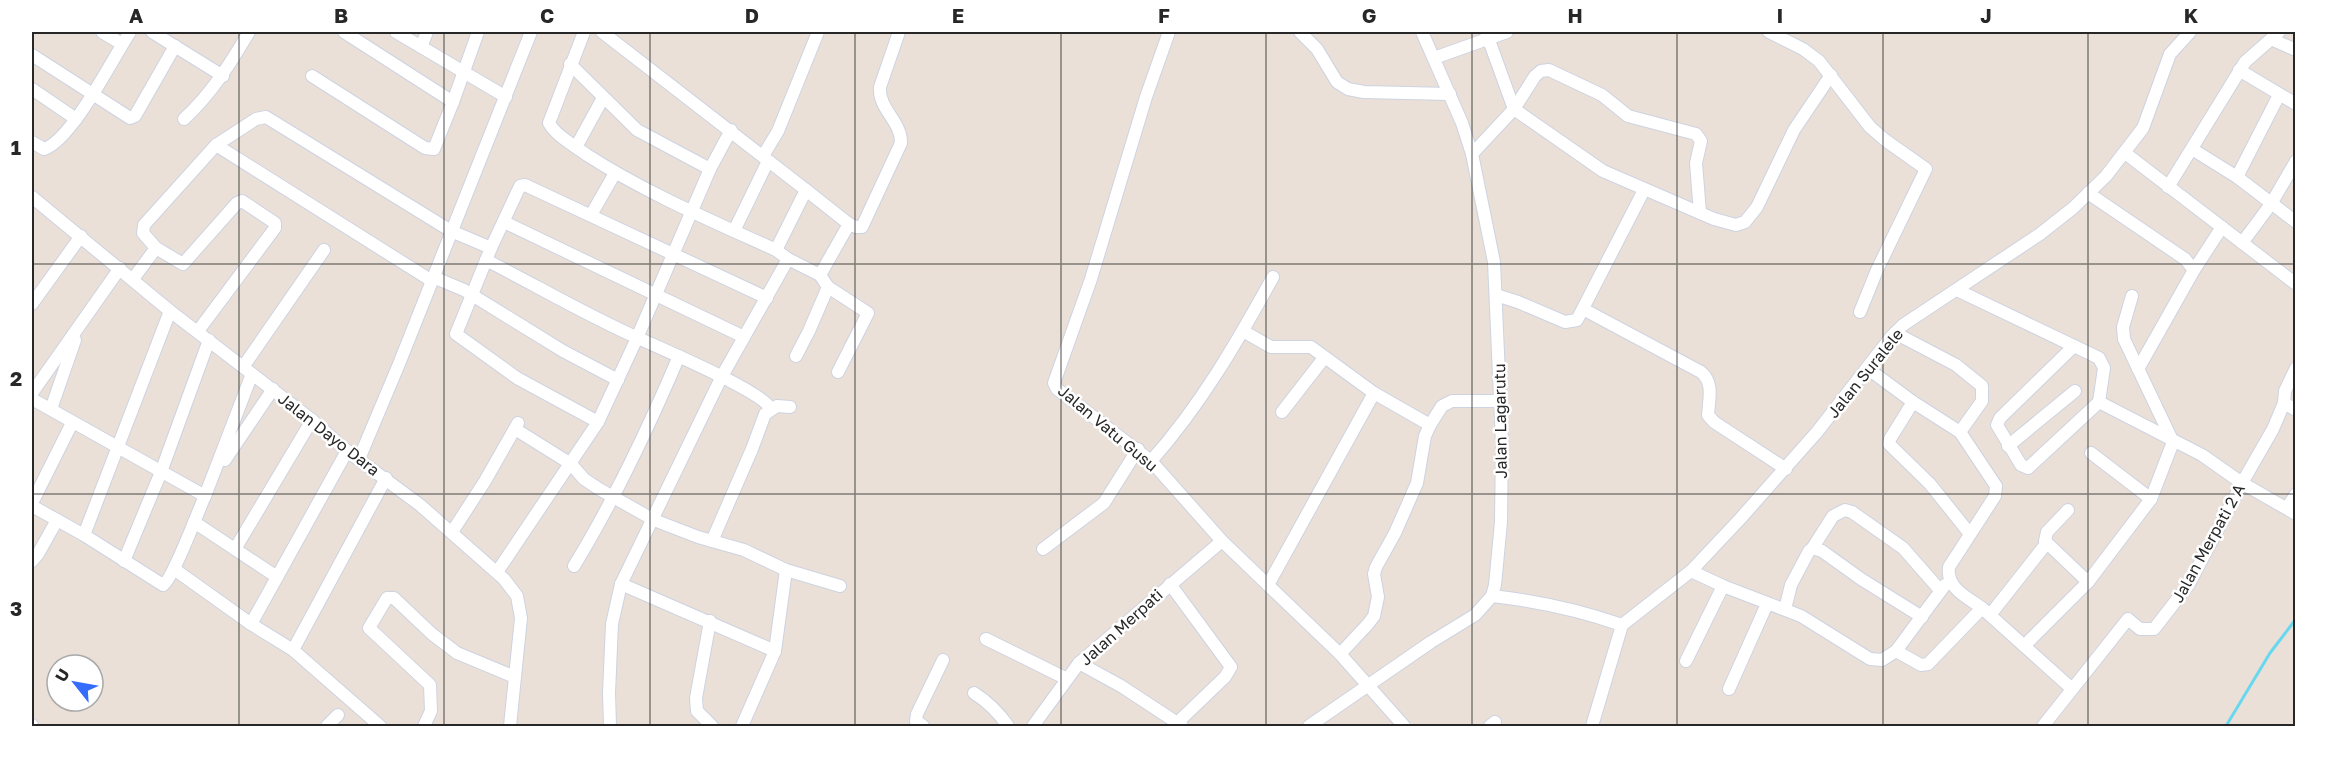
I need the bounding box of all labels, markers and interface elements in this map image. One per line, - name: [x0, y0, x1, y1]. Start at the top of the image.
- text: A: [129, 3, 143, 27]
- text: B: [334, 3, 348, 27]
- text: C: [540, 3, 554, 27]
- text: D: [745, 3, 759, 27]
- text: E: [952, 3, 964, 27]
- text: F: [1158, 3, 1170, 27]
- text: G: [1362, 3, 1376, 27]
- text: H: [1567, 3, 1583, 27]
- text: I: [1777, 3, 1783, 27]
- text: J: [1980, 3, 1992, 27]
- text: K: [2184, 3, 2199, 27]
- text: 1: [11, 135, 21, 159]
- street label: Jalan Suralele: [1823, 324, 1907, 422]
- street label: Jalan Lagarutu: [1489, 363, 1511, 479]
- text: 2: [10, 366, 22, 390]
- street label: Jalan Vatu Gusu: [1054, 381, 1162, 475]
- street label: Jalan Dayo Dara: [274, 388, 384, 480]
- street label: Jalan Merpati 2 A: [2167, 480, 2249, 606]
- street label: Jalan Merpati: [1075, 585, 1167, 669]
- text: 3: [10, 596, 22, 620]
- north arrow: [45, 653, 105, 713]
- text: U: [51, 665, 74, 685]

